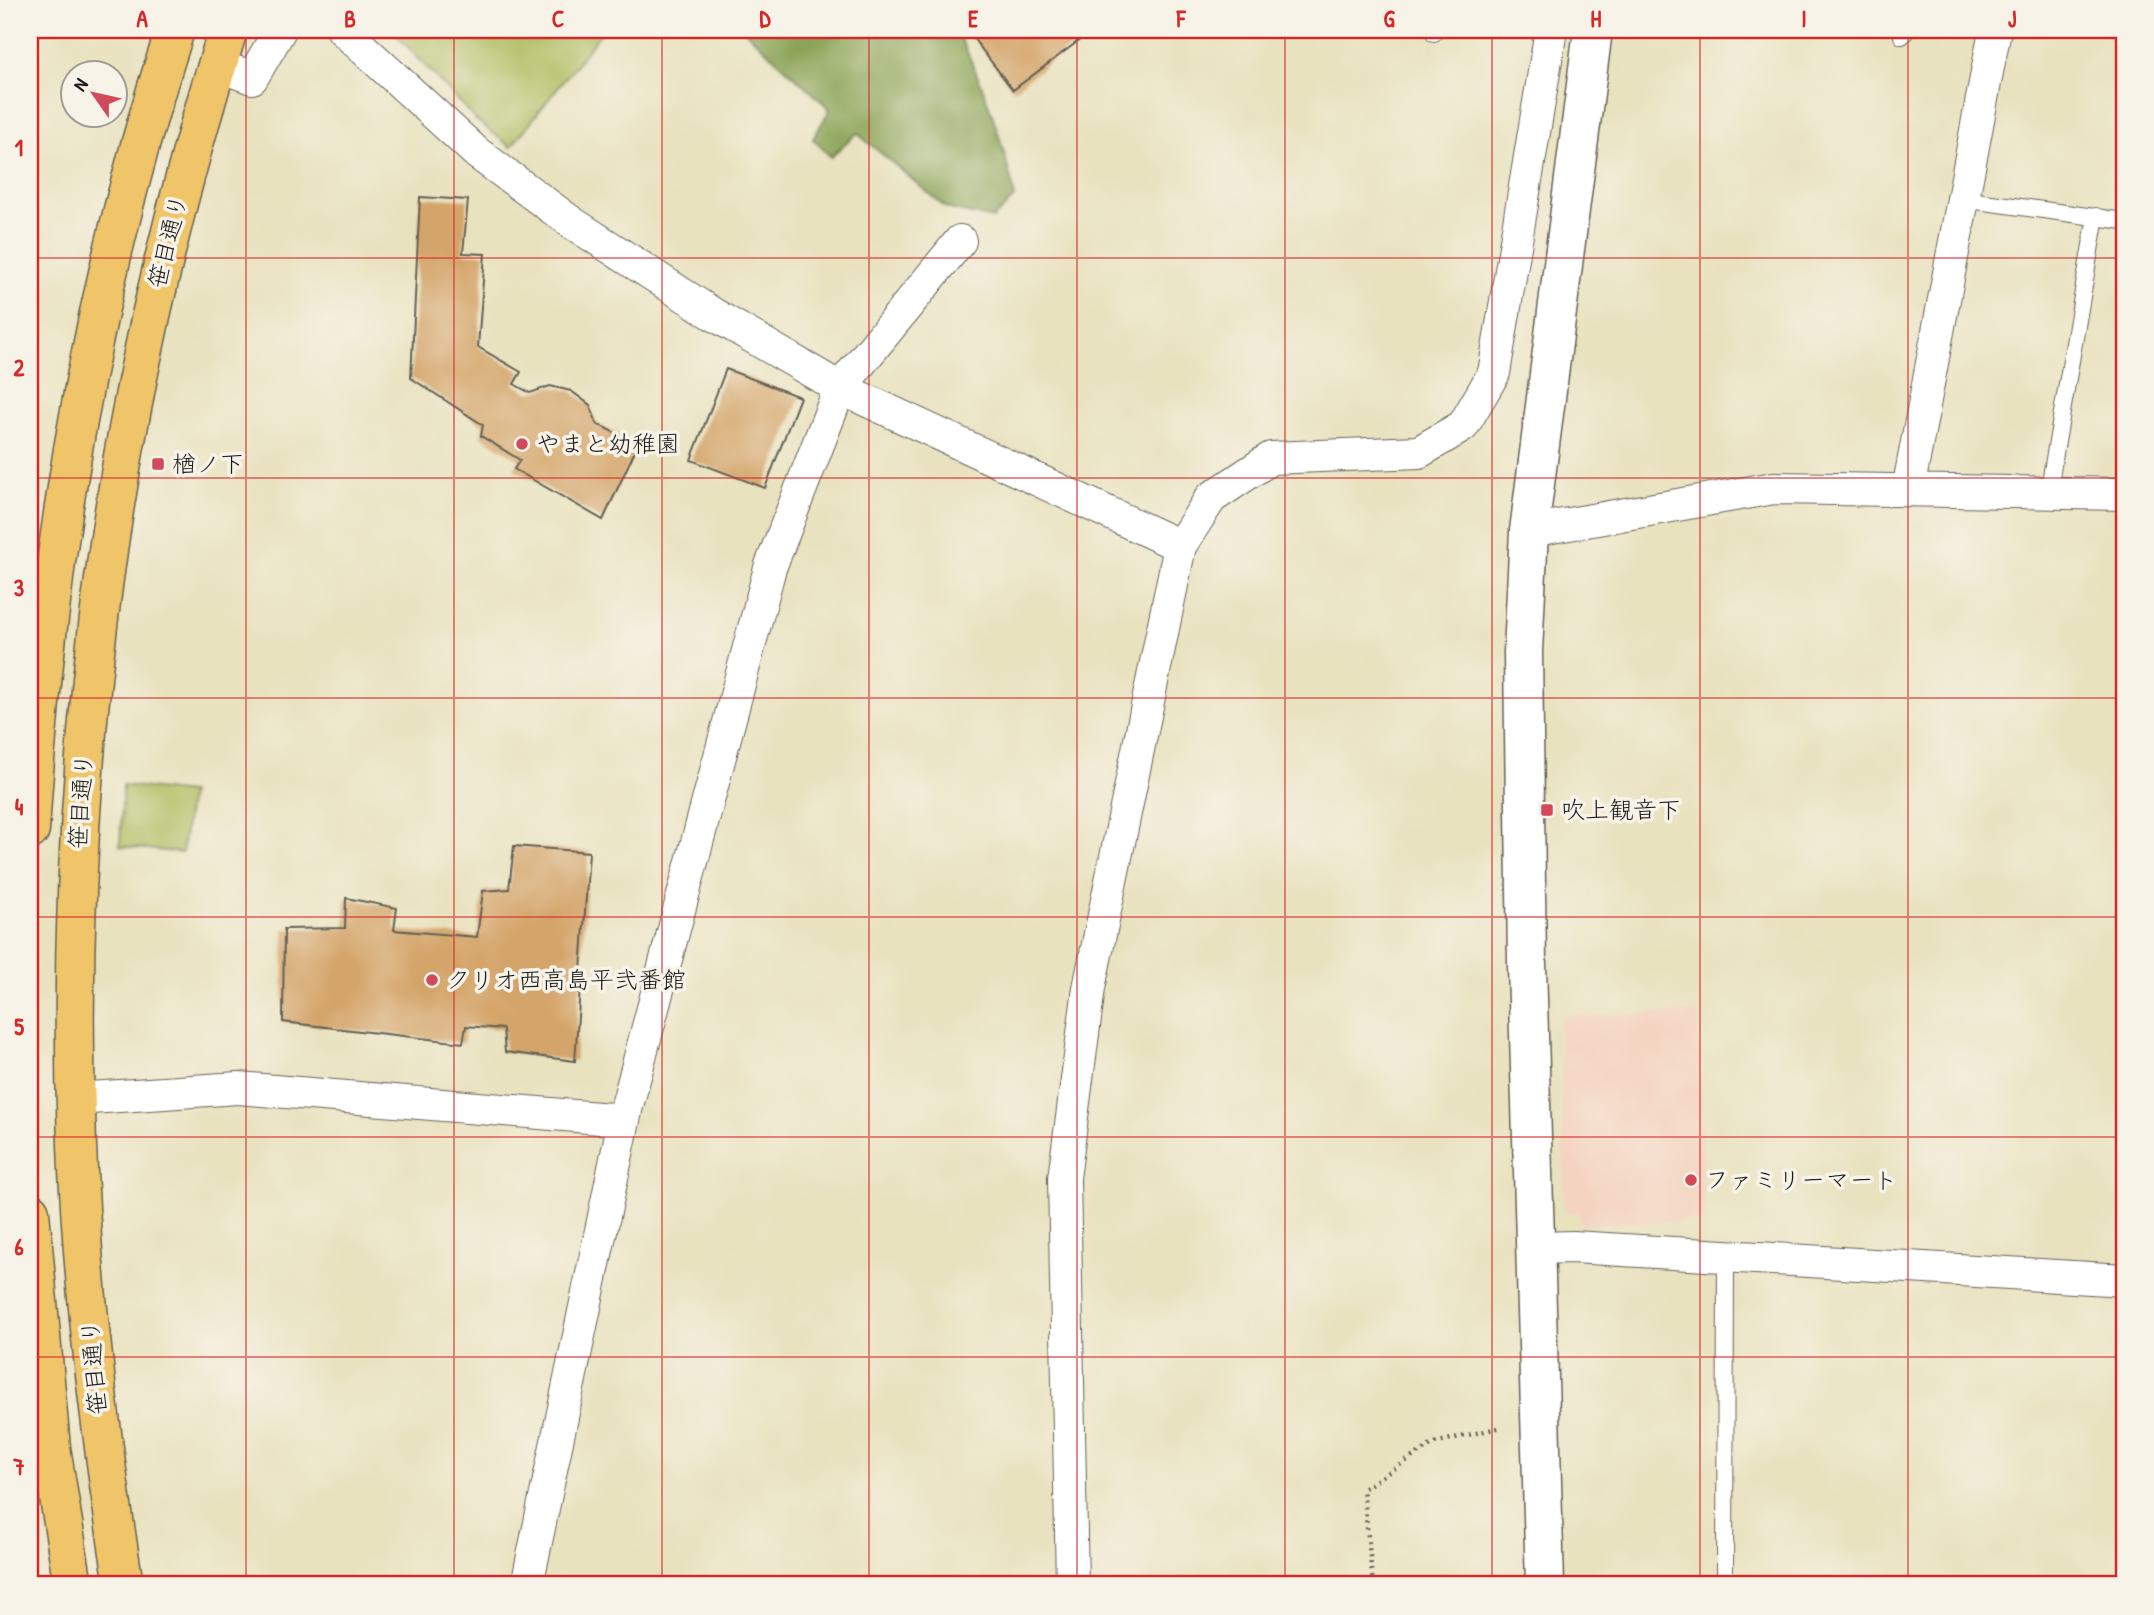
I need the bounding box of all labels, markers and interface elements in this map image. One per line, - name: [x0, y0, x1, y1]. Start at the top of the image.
- text: A: [136, 3, 148, 34]
- text: B: [344, 3, 356, 34]
- text: C: [552, 3, 564, 34]
- text: D: [760, 3, 772, 34]
- text: E: [968, 3, 979, 34]
- text: F: [1176, 3, 1187, 34]
- text: G: [1383, 3, 1395, 34]
- text: H: [1591, 3, 1602, 34]
- text: I: [1801, 3, 1807, 34]
- text: J: [2008, 3, 2017, 34]
- north arrow: [60, 60, 130, 130]
- text: N: [66, 73, 94, 96]
- text: 1: [15, 132, 23, 163]
- street label: 笹目通り: [140, 190, 194, 291]
- text: 2: [14, 352, 25, 383]
- place label: やまと幼稚園: [536, 427, 680, 459]
- marker: やまと幼稚園: [514, 436, 530, 452]
- place label: 楢ノ下: [172, 447, 244, 479]
- marker: 楢ノ下: [150, 456, 166, 472]
- text: 3: [14, 572, 24, 603]
- street label: 笹目通り: [61, 752, 99, 850]
- text: 4: [15, 791, 24, 822]
- place label: 吹上観音下: [1561, 793, 1681, 825]
- marker: 吹上観音下: [1539, 802, 1555, 818]
- place label: クリオ西高島平弐番館: [446, 963, 686, 995]
- marker: クリオ西高島平弐番館: [424, 972, 440, 988]
- text: 5: [14, 1011, 24, 1042]
- place label: ファミリーマート: [1705, 1163, 1897, 1195]
- marker: ファミリーマート: [1683, 1172, 1699, 1188]
- text: 6: [14, 1231, 24, 1262]
- street label: 笹目通り: [73, 1318, 113, 1416]
- text: 7: [12, 1451, 25, 1482]

